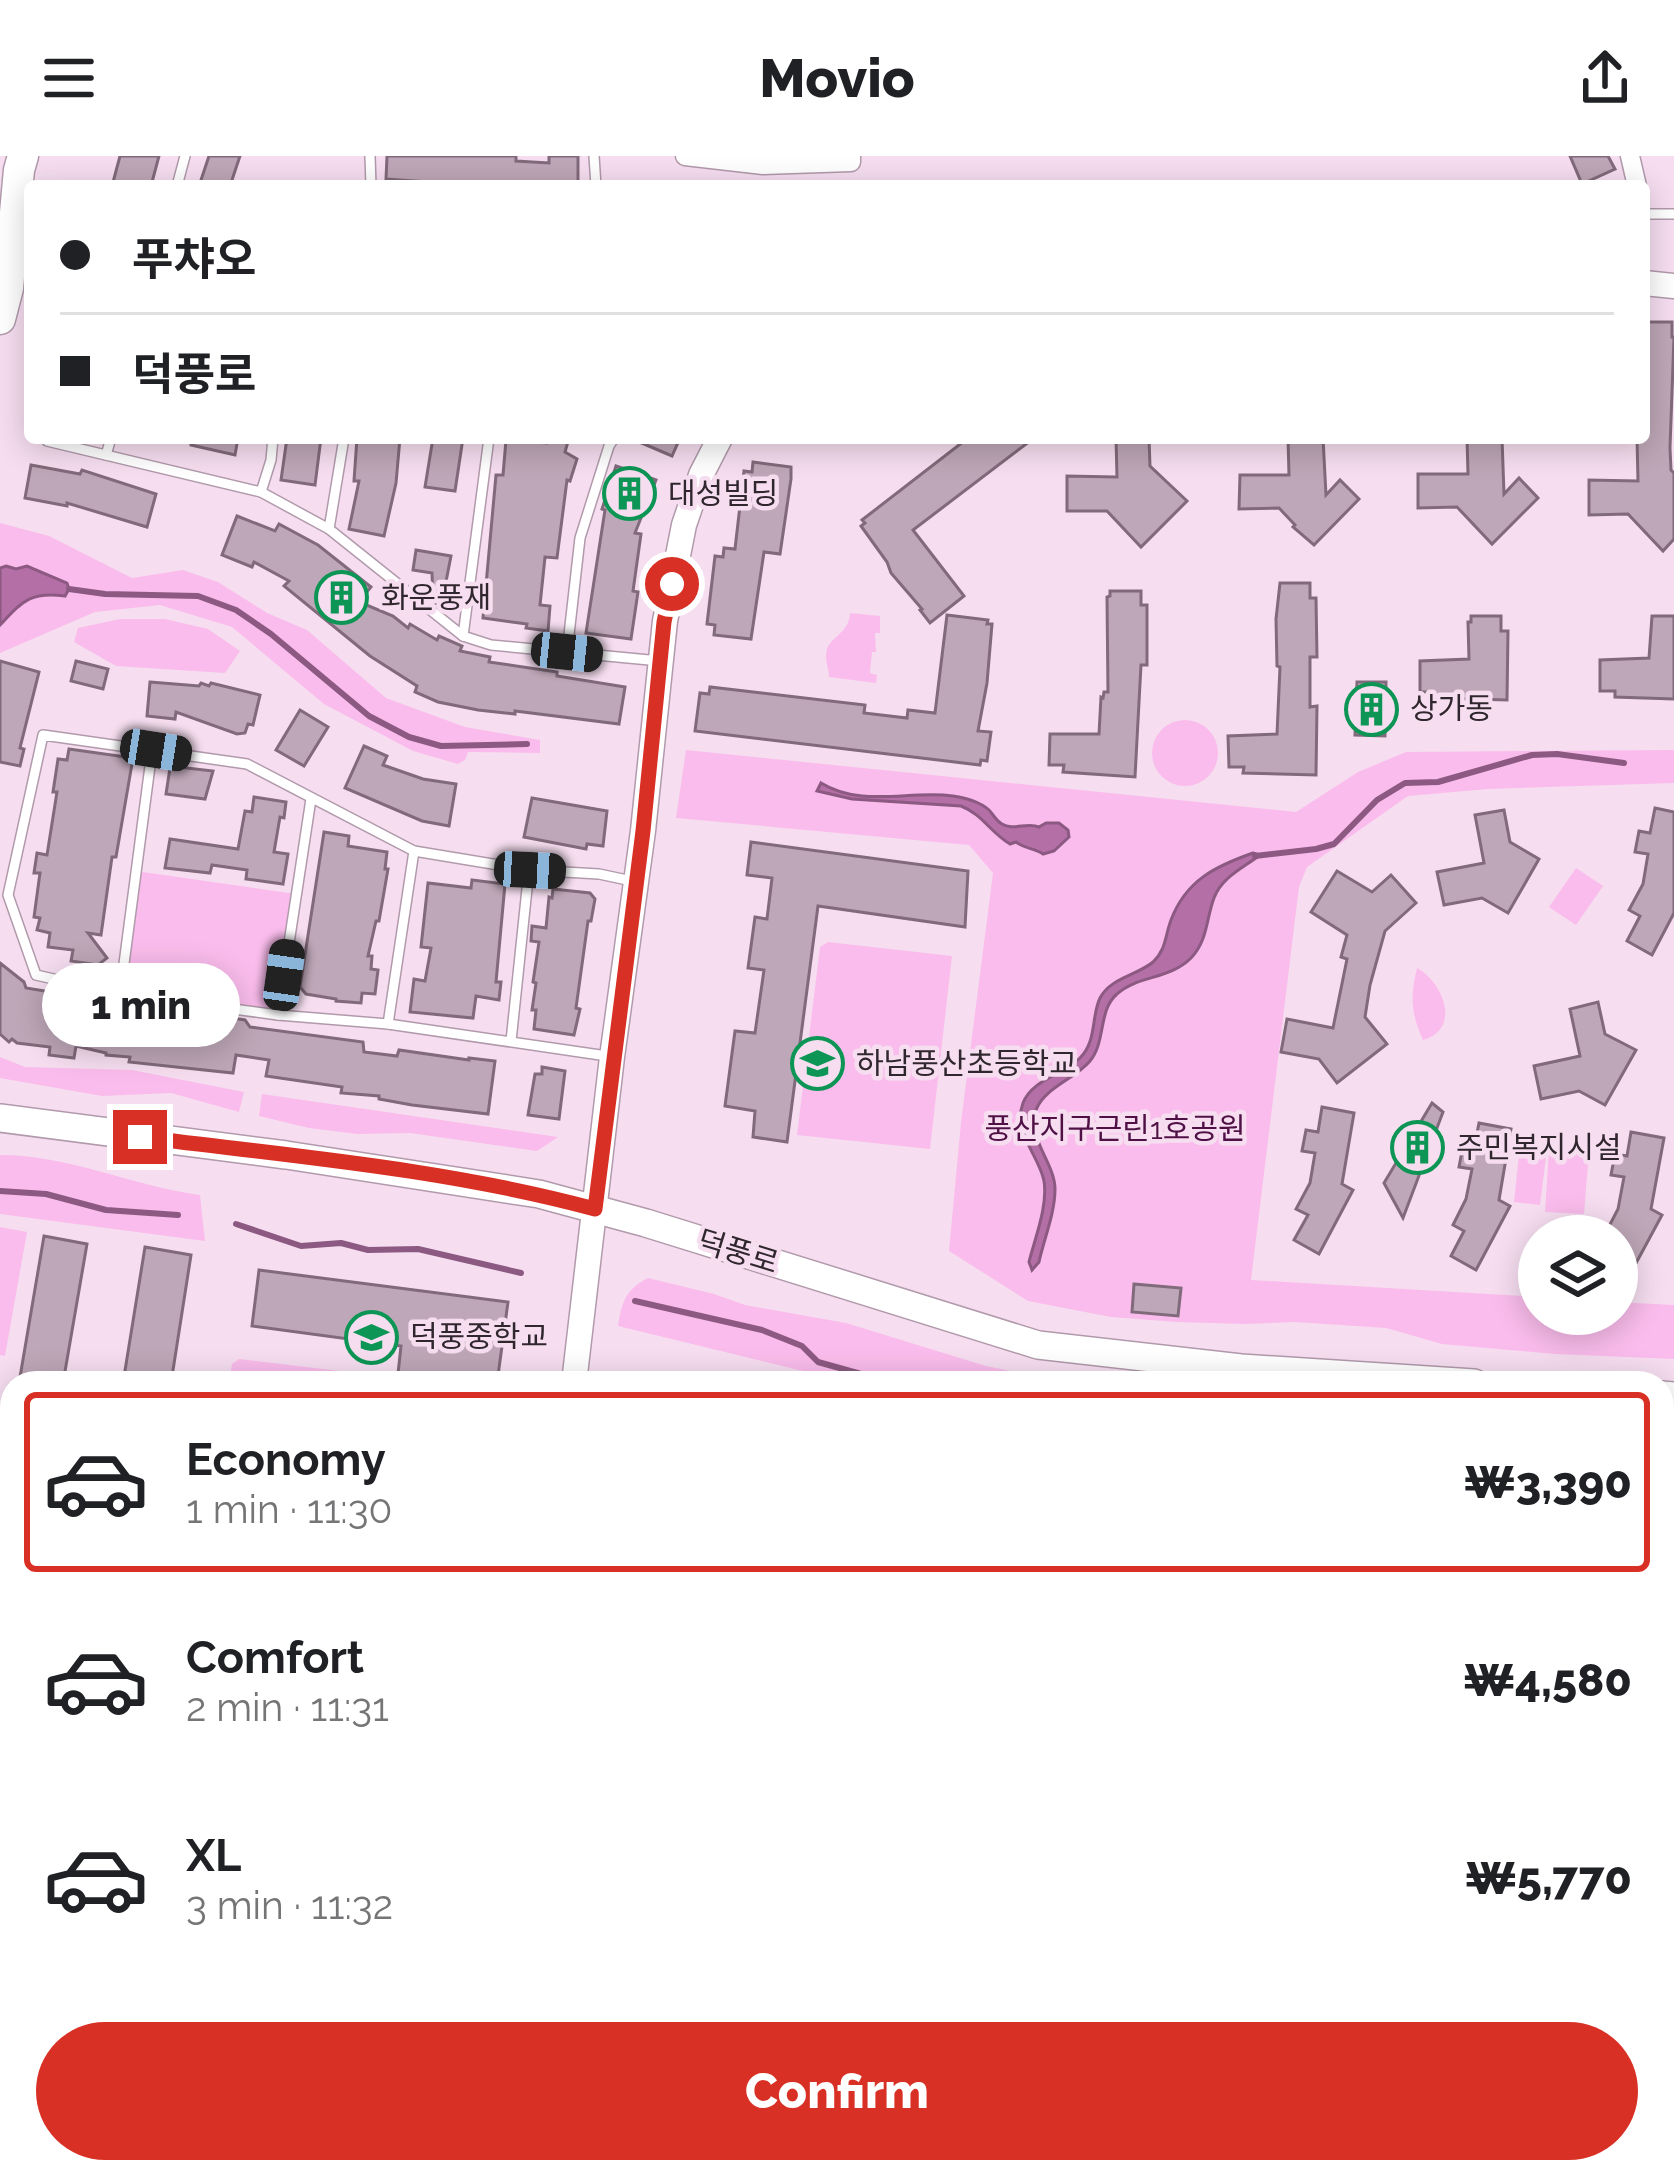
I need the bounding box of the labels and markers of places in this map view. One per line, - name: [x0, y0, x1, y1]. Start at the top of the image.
- building icon: 대성빌딩: [601, 466, 657, 522]
- place label: 대성빌딩: [668, 476, 778, 511]
- building icon: 화운풍재: [314, 570, 370, 626]
- place label: 화운풍재: [381, 580, 491, 615]
- building icon: 상가동: [1343, 681, 1399, 737]
- place label: 상가동: [1410, 691, 1493, 726]
- school or university icon: 하남풍산초등학교: [789, 1036, 845, 1092]
- place label: 하남풍산초등학교: [856, 1046, 1077, 1081]
- building icon: 주민복지시설: [1389, 1120, 1445, 1176]
- place label: 주민복지시설: [1456, 1130, 1622, 1165]
- school or university icon: 덕풍중학교: [343, 1309, 399, 1365]
- place label: 덕풍중학교: [410, 1319, 548, 1354]

